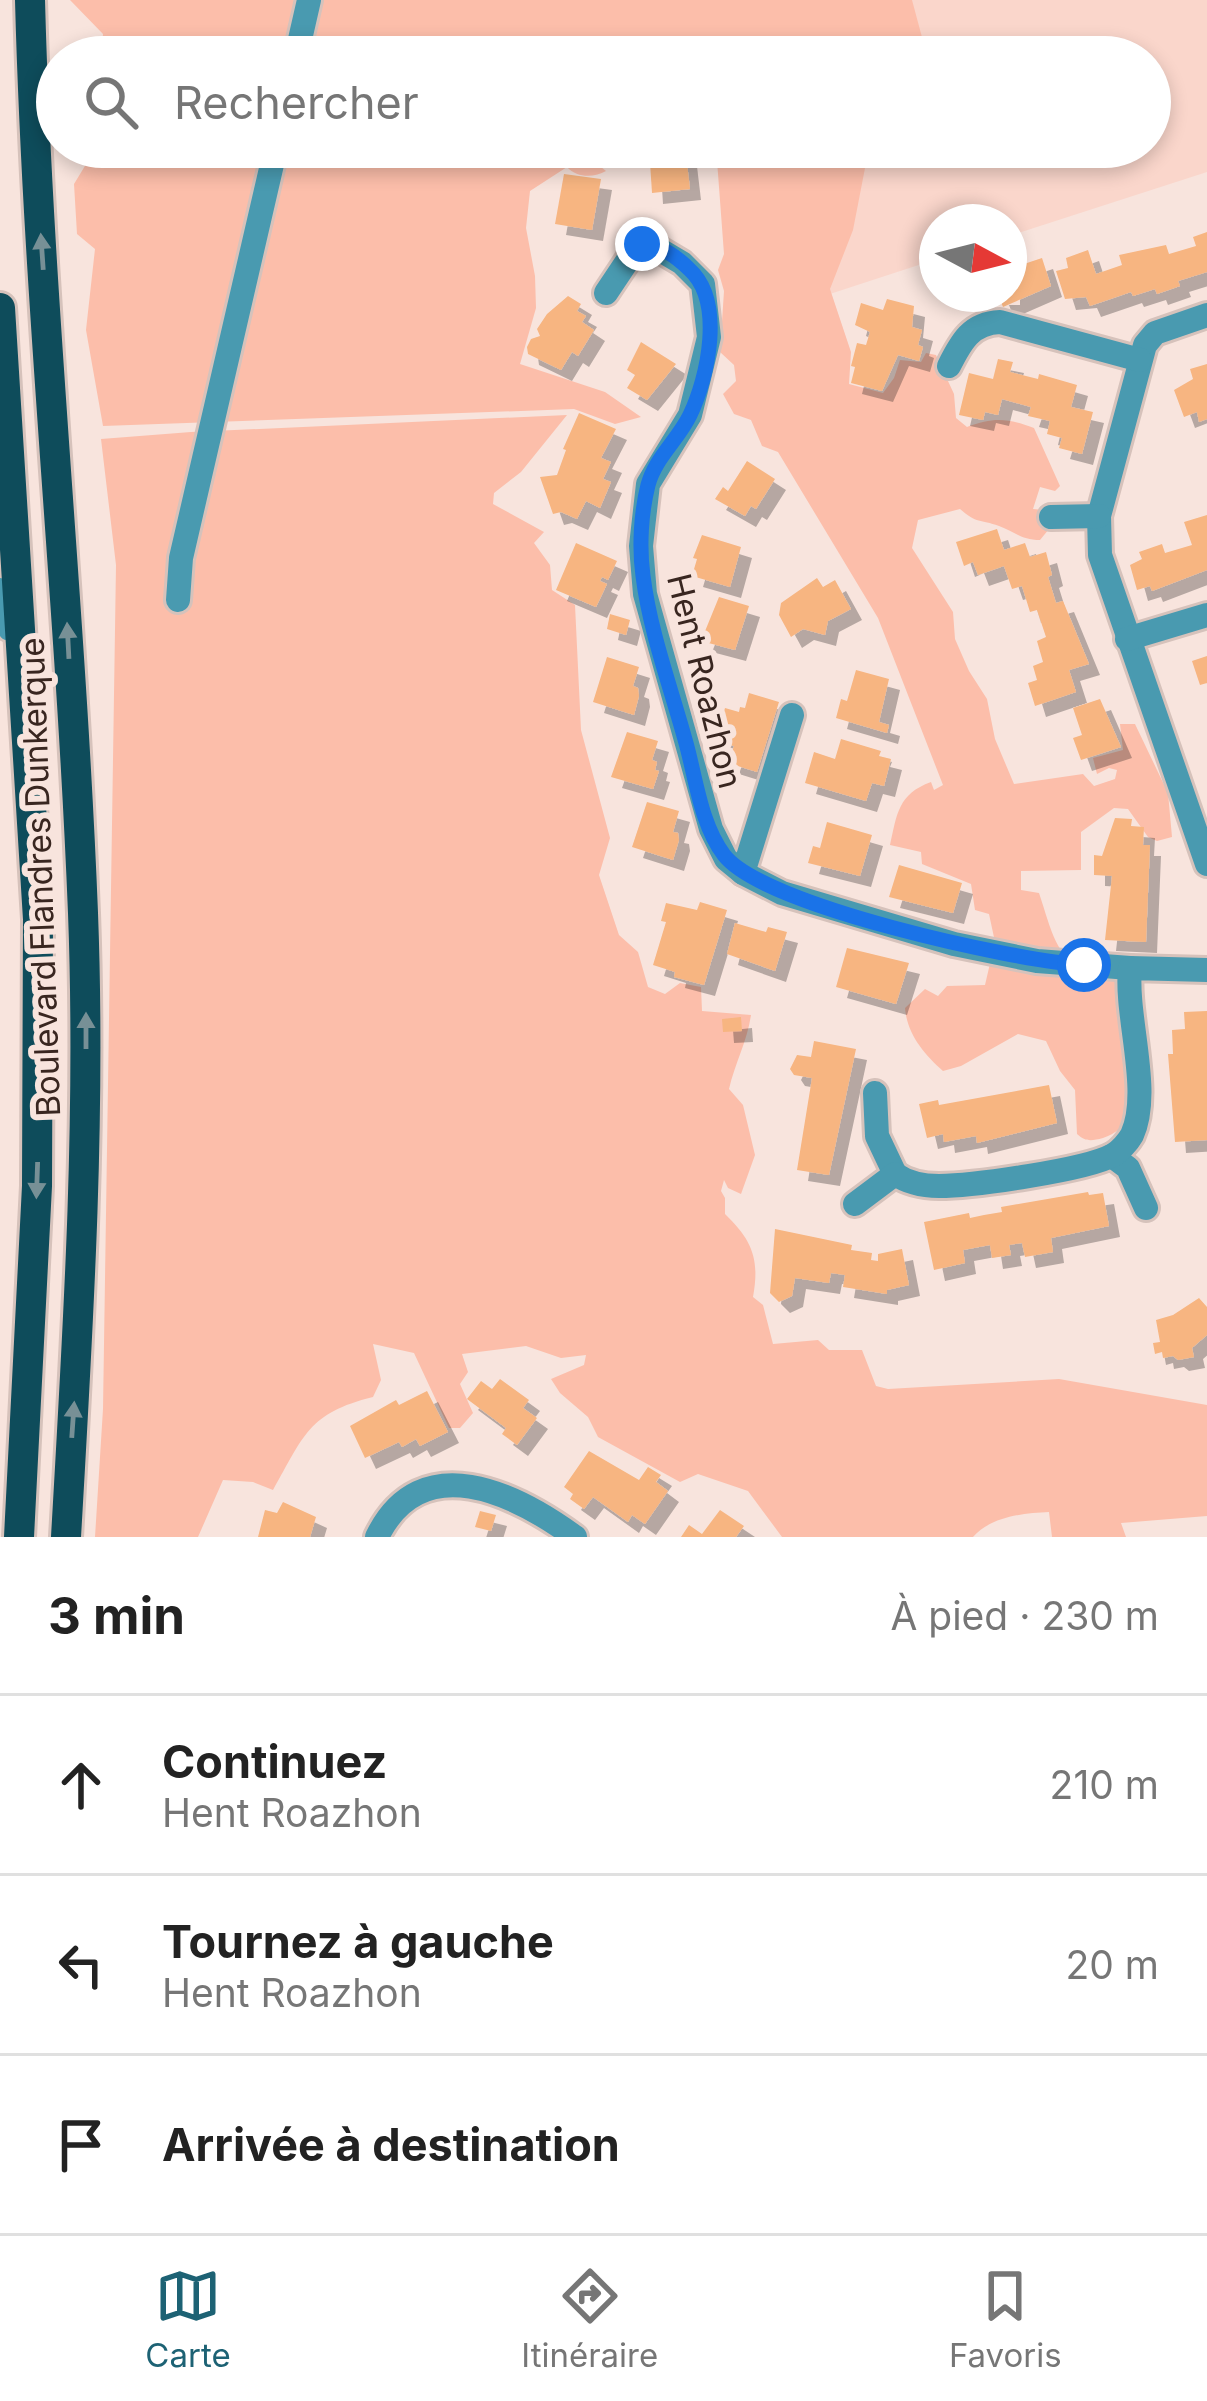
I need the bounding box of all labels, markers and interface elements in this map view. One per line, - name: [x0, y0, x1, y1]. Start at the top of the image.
- search box: [36, 36, 1171, 168]
- icon: search: [78, 69, 144, 135]
- text: Rechercher: [174, 75, 419, 130]
- north arrow: [919, 204, 1027, 312]
- route end: [615, 217, 669, 271]
- one-way arrow: [32, 233, 51, 270]
- street label: Hent Roazhon: [659, 570, 751, 792]
- one-way arrow: [58, 621, 77, 659]
- street label: Boulevard Flandres Dunkerque: [12, 637, 68, 1117]
- route start: [1057, 938, 1111, 992]
- one-way arrow: [76, 1011, 95, 1049]
- one-way arrow: [27, 1162, 46, 1200]
- one-way arrow: [63, 1401, 82, 1438]
- text: 3 min: [48, 1585, 185, 1646]
- text: À pied · 230 m: [890, 1592, 1159, 1639]
- text: Continuez: [162, 1734, 387, 1789]
- icon: ahead: [48, 1752, 114, 1818]
- text: 210 m: [1050, 1761, 1159, 1808]
- text: Hent Roazhon: [162, 1789, 422, 1836]
- text: Tournez à gauche: [162, 1914, 554, 1969]
- icon: left: [48, 1932, 114, 1998]
- text: 20 m: [1065, 1941, 1159, 1988]
- text: Hent Roazhon: [162, 1969, 422, 2016]
- icon: arrive: [48, 2112, 114, 2178]
- text: Arrivée à destination: [162, 2117, 620, 2172]
- tab: Carte: [145, 2263, 231, 2375]
- tab: Itinéraire: [521, 2263, 658, 2375]
- tab: Favoris: [949, 2263, 1062, 2375]

